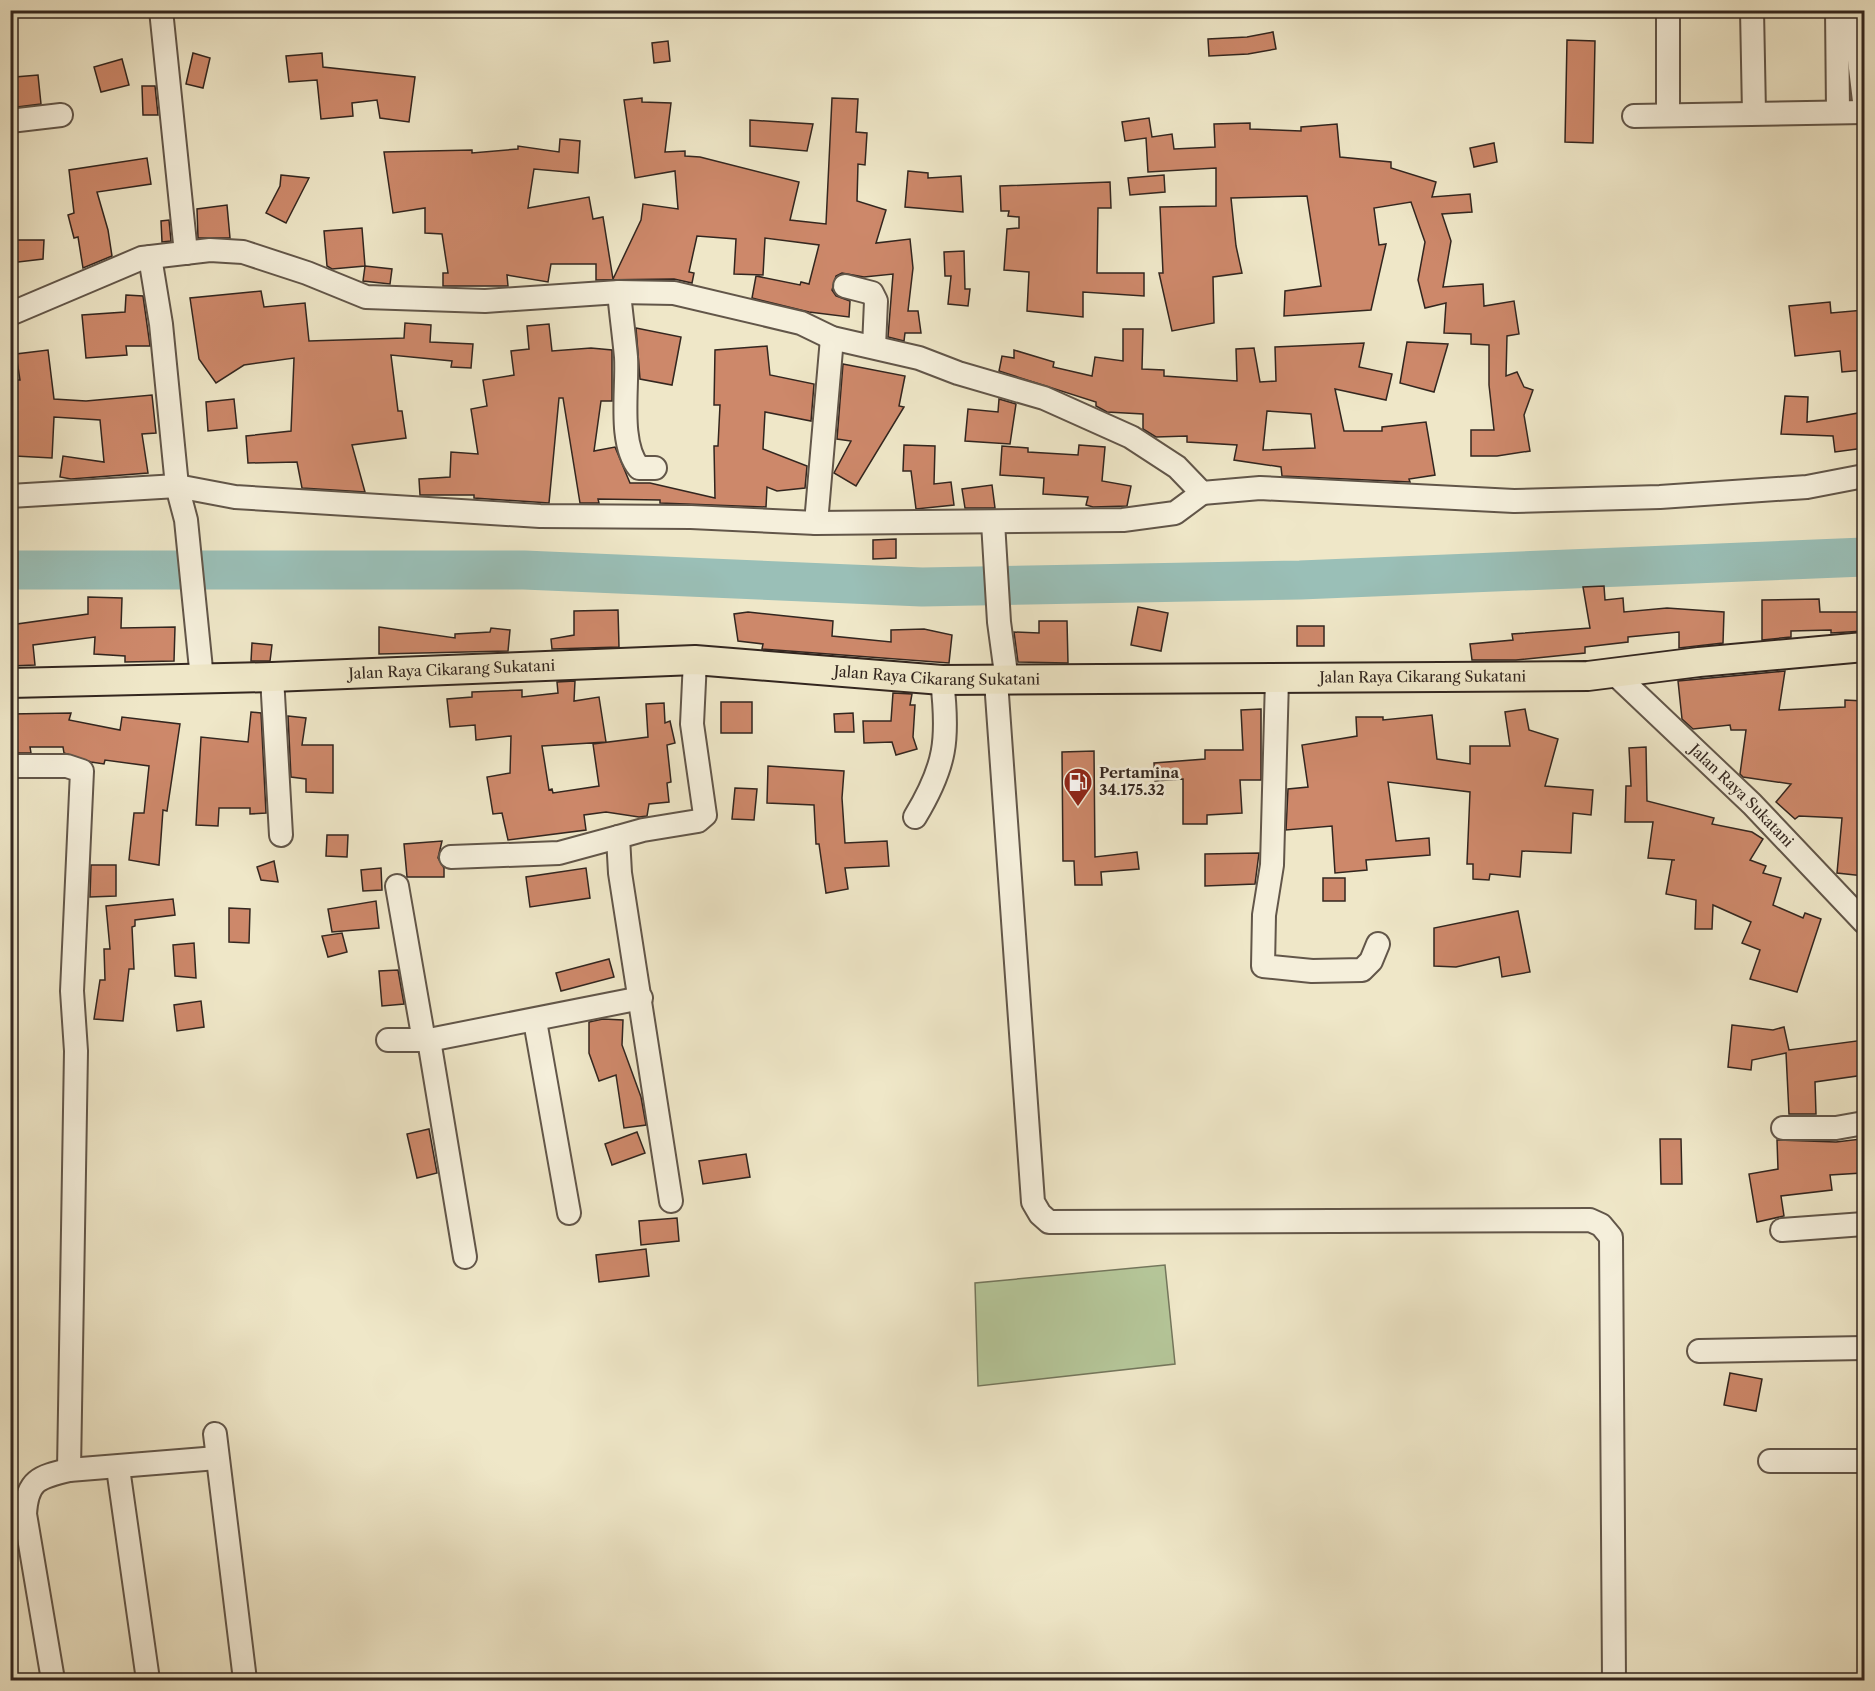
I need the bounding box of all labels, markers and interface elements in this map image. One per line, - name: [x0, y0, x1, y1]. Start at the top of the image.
- street label: Jalan Raya Cikarang Sukatani: [346, 656, 556, 683]
- street label: Jalan Raya Cikarang Sukatani: [831, 661, 1041, 689]
- street label: Jalan Raya Cikarang Sukatani: [1317, 666, 1527, 687]
- street label: Jalan Raya Sukatani: [1684, 738, 1798, 851]
- place label: Pertamina 34.175.32: [1099, 763, 1180, 799]
- fuel station icon: Pertamina 34.175.32: [1062, 766, 1094, 808]

